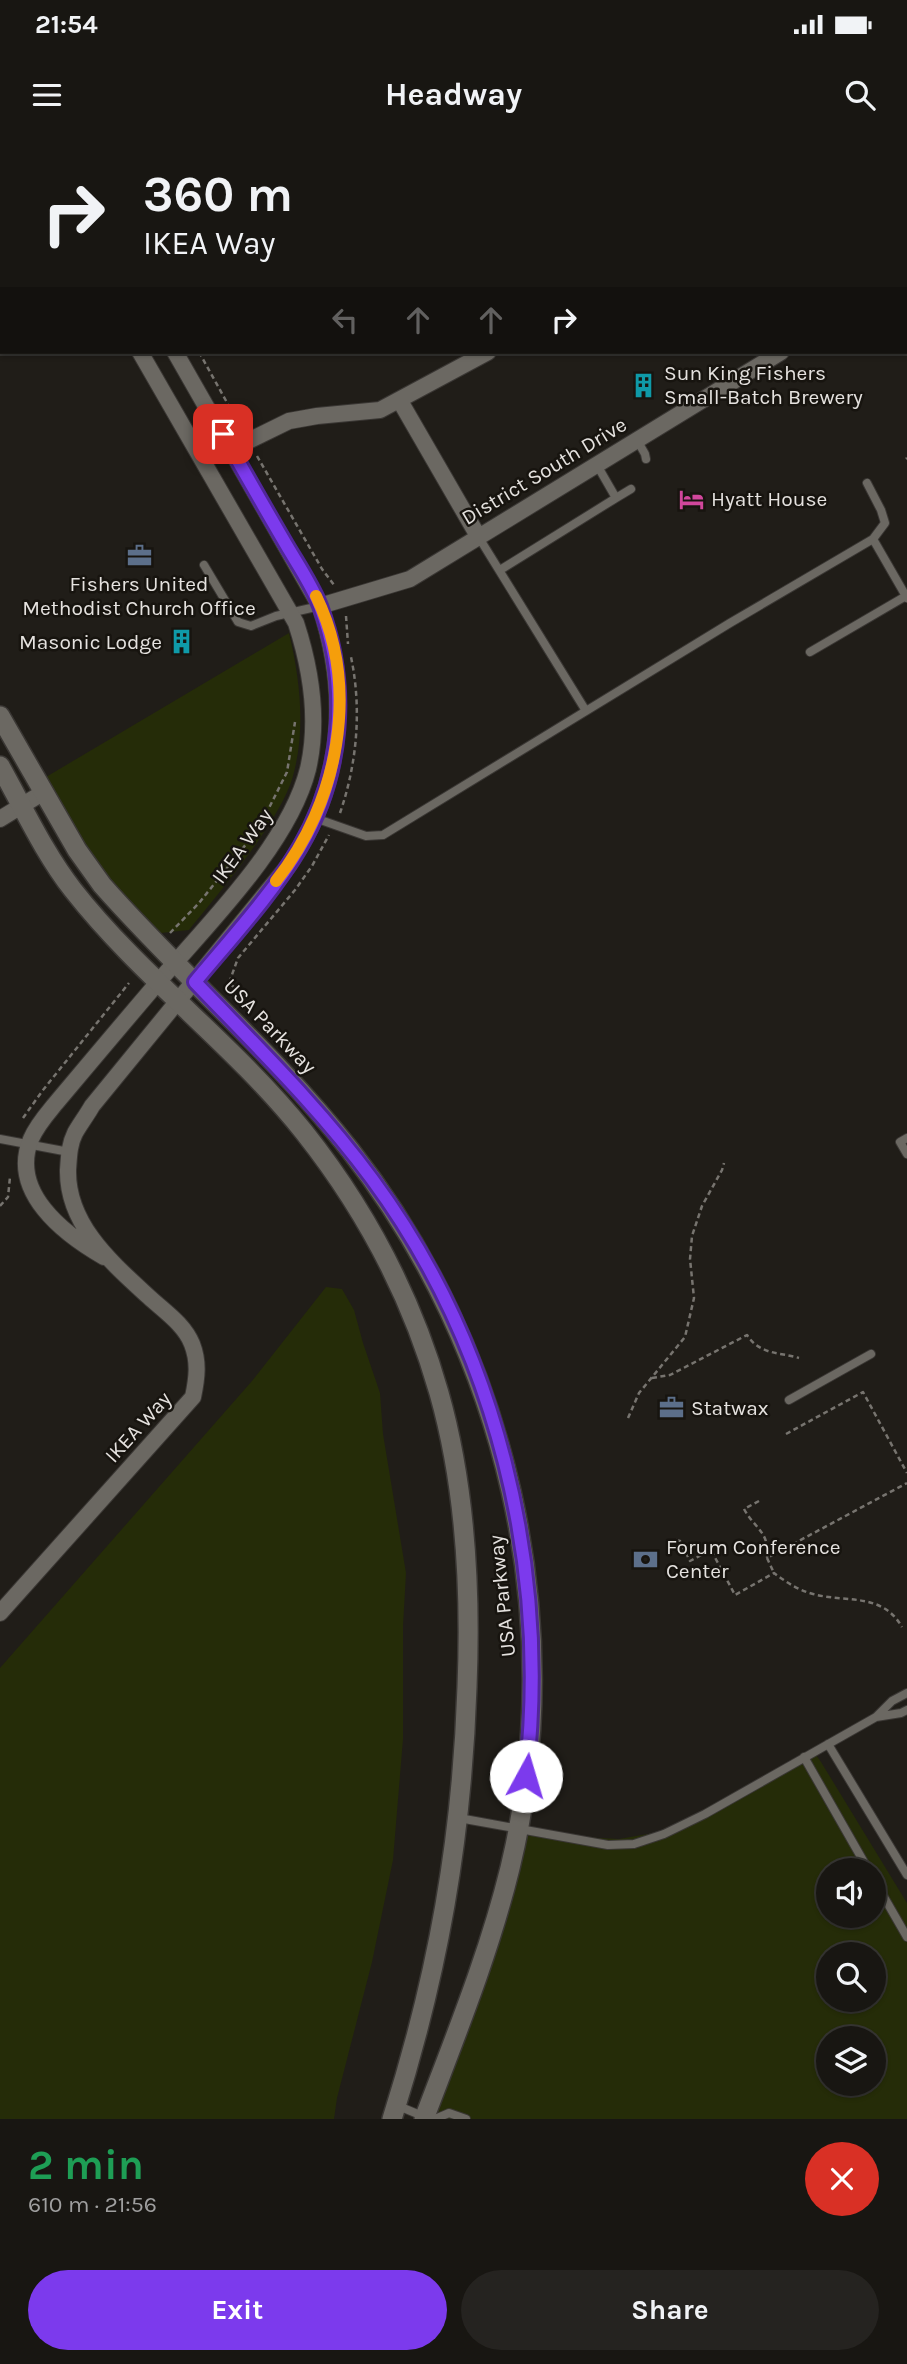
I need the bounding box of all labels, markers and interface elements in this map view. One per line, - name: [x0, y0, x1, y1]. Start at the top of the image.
- text: 21:54: [35, 9, 98, 40]
- icon: menu: [28, 76, 66, 114]
- text: Headway: [385, 76, 522, 113]
- icon: search: [841, 76, 879, 114]
- text: 360 m: [143, 166, 293, 223]
- icon: right: [28, 168, 119, 259]
- text: IKEA Way: [143, 225, 275, 262]
- icon: left: [326, 301, 364, 339]
- icon: ahead: [399, 301, 437, 339]
- icon: ahead: [472, 301, 510, 339]
- icon: right: [545, 301, 583, 339]
- place label: Sun King Fishers Small-Batch Brewery: [664, 361, 863, 409]
- building icon: Sun King Fishers Small-Batch Brewery: [630, 371, 658, 399]
- pin: [193, 404, 253, 464]
- street label: District South Drive: [457, 412, 631, 530]
- icon: arrive: [204, 415, 242, 453]
- hotel icon: Hyatt House: [677, 485, 705, 513]
- place label: Hyatt House: [711, 487, 827, 511]
- office icon: Fishers United Methodist Church Office: [125, 541, 153, 569]
- place label: Fishers United Methodist Church Office: [22, 572, 256, 620]
- building icon: Masonic Lodge: [168, 628, 196, 656]
- place label: Masonic Lodge: [19, 630, 162, 654]
- street label: IKEA Way: [207, 804, 277, 888]
- street label: USA Parkway: [219, 974, 321, 1079]
- street label: IKEA Way: [100, 1387, 176, 1467]
- office icon: Statwax: [657, 1394, 685, 1422]
- place label: Statwax: [691, 1396, 769, 1420]
- street label: USA Parkway: [484, 1534, 520, 1658]
- place label: Forum Conference Center: [666, 1535, 841, 1583]
- bank icon: Forum Conference Center: [632, 1545, 660, 1573]
- position arrow: [489, 1739, 563, 1813]
- map controls: [816, 1858, 886, 2096]
- button: sound: [816, 1858, 886, 1928]
- button: search: [816, 1942, 886, 2012]
- button: layers: [816, 2026, 886, 2096]
- text: 2 min: [28, 2140, 144, 2190]
- button: close: [805, 2142, 879, 2216]
- text: 610 m · 21:56: [28, 2191, 157, 2218]
- button: Exit: [28, 2270, 447, 2350]
- button: Share: [461, 2270, 879, 2350]

